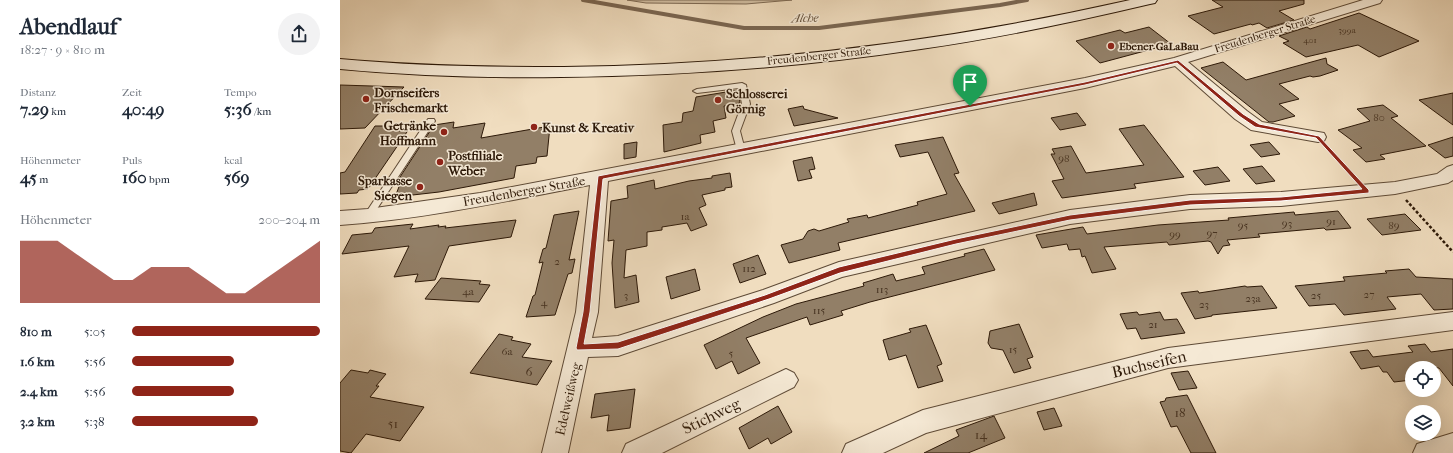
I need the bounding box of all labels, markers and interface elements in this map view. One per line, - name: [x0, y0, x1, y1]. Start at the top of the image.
- water label: Alche: [789, 11, 820, 25]
- street label: Freudenberger Straße: [1213, 12, 1318, 56]
- button: share: [278, 13, 320, 55]
- text: Abendlauf: [20, 14, 117, 40]
- house number: 399a: [1338, 25, 1356, 35]
- house number: 401: [1303, 35, 1317, 45]
- place label: Ebener GaLaBau: [1119, 40, 1200, 53]
- marker: Ebener GaLaBau: [1106, 41, 1116, 51]
- text: 18:27 · 9 × 810 m: [20, 42, 105, 57]
- street label: Freudenberger Straße: [766, 44, 872, 68]
- pin: [953, 65, 987, 106]
- icon: arrive: [959, 71, 981, 93]
- place label: Dornseifers Frischemarkt: [373, 85, 448, 115]
- text: Distanz: [20, 86, 56, 99]
- text: Zeit: [122, 86, 142, 99]
- text: Tempo: [224, 86, 257, 99]
- place label: Schlosserei Görnig: [726, 86, 788, 117]
- marker: Dornseifers Frischemarkt: [361, 94, 371, 104]
- marker: Schlosserei Görnig: [713, 95, 723, 105]
- text: 7.29: [20, 99, 49, 119]
- text: 40:49: [122, 99, 164, 119]
- text: 5:36: [224, 99, 252, 119]
- text: km: [49, 105, 66, 118]
- text: /km: [252, 105, 272, 118]
- house number: 80: [1373, 111, 1385, 124]
- place label: Getränke Hoffmann: [380, 118, 437, 148]
- place label: Kunst & Kreativ: [542, 120, 635, 135]
- marker: Kunst & Kreativ: [529, 122, 539, 132]
- marker: Getränke Hoffmann: [439, 127, 449, 137]
- place label: Postfiliale Weber: [447, 148, 503, 178]
- house number: 98: [1058, 152, 1070, 165]
- text: Höhenmeter: [20, 154, 81, 167]
- text: Puls: [122, 154, 142, 167]
- text: kcal: [224, 154, 243, 167]
- marker: Postfiliale Weber: [435, 157, 445, 167]
- text: 45: [20, 167, 37, 187]
- text: 160: [122, 167, 147, 187]
- text: 569: [224, 167, 249, 187]
- text: m: [37, 173, 48, 186]
- text: bpm: [147, 173, 170, 186]
- place label: Sparkasse Siegen: [358, 173, 413, 204]
- street label: Freudenberger Straße: [462, 173, 587, 209]
- marker: Sparkasse Siegen: [415, 182, 425, 192]
- house number: 1a: [680, 210, 690, 223]
- text: Höhenmeter: [20, 212, 92, 227]
- text: 200–204 m: [258, 212, 320, 227]
- house number: 91: [1326, 215, 1336, 228]
- house number: 93: [1282, 217, 1292, 230]
- house number: 95: [1238, 219, 1249, 232]
- house number: 89: [1388, 219, 1400, 232]
- house number: 97: [1206, 227, 1218, 240]
- house number: 99: [1169, 228, 1181, 241]
- house number: 2: [554, 255, 560, 268]
- house number: 112: [742, 262, 756, 275]
- house number: 113: [876, 283, 888, 296]
- house number: 4a: [462, 285, 475, 298]
- house number: 27: [1364, 288, 1374, 301]
- house number: 3: [624, 289, 628, 302]
- house number: 25: [1311, 289, 1321, 302]
- house number: 23a: [1245, 292, 1262, 305]
- house number: 4: [541, 296, 548, 309]
- house number: 23: [1199, 298, 1209, 311]
- house number: 115: [813, 304, 826, 317]
- house number: 21: [1148, 318, 1158, 331]
- text: 810 m: [20, 324, 52, 339]
- text: 5:05: [84, 324, 106, 339]
- house number: 15: [1009, 343, 1018, 356]
- house number: 6a: [501, 345, 513, 358]
- street label: Buchseifen: [1110, 346, 1189, 382]
- house number: 5: [729, 347, 734, 360]
- text: 1.6 km: [20, 354, 54, 369]
- text: 5:56: [84, 354, 105, 369]
- street label: Edelweißweg: [552, 360, 584, 437]
- map controls: [1405, 361, 1441, 441]
- button: locate: [1405, 361, 1441, 397]
- house number: 6: [525, 364, 533, 379]
- text: 2.4 km: [20, 384, 57, 399]
- text: 5:56: [84, 384, 105, 399]
- street label: Stichweg: [679, 394, 744, 438]
- house number: 18: [1174, 405, 1186, 420]
- button: layers: [1405, 405, 1441, 441]
- text: 3.2 km: [20, 414, 55, 429]
- text: 5:38: [84, 414, 105, 429]
- house number: 51: [388, 416, 398, 431]
- house number: 14: [975, 427, 987, 442]

